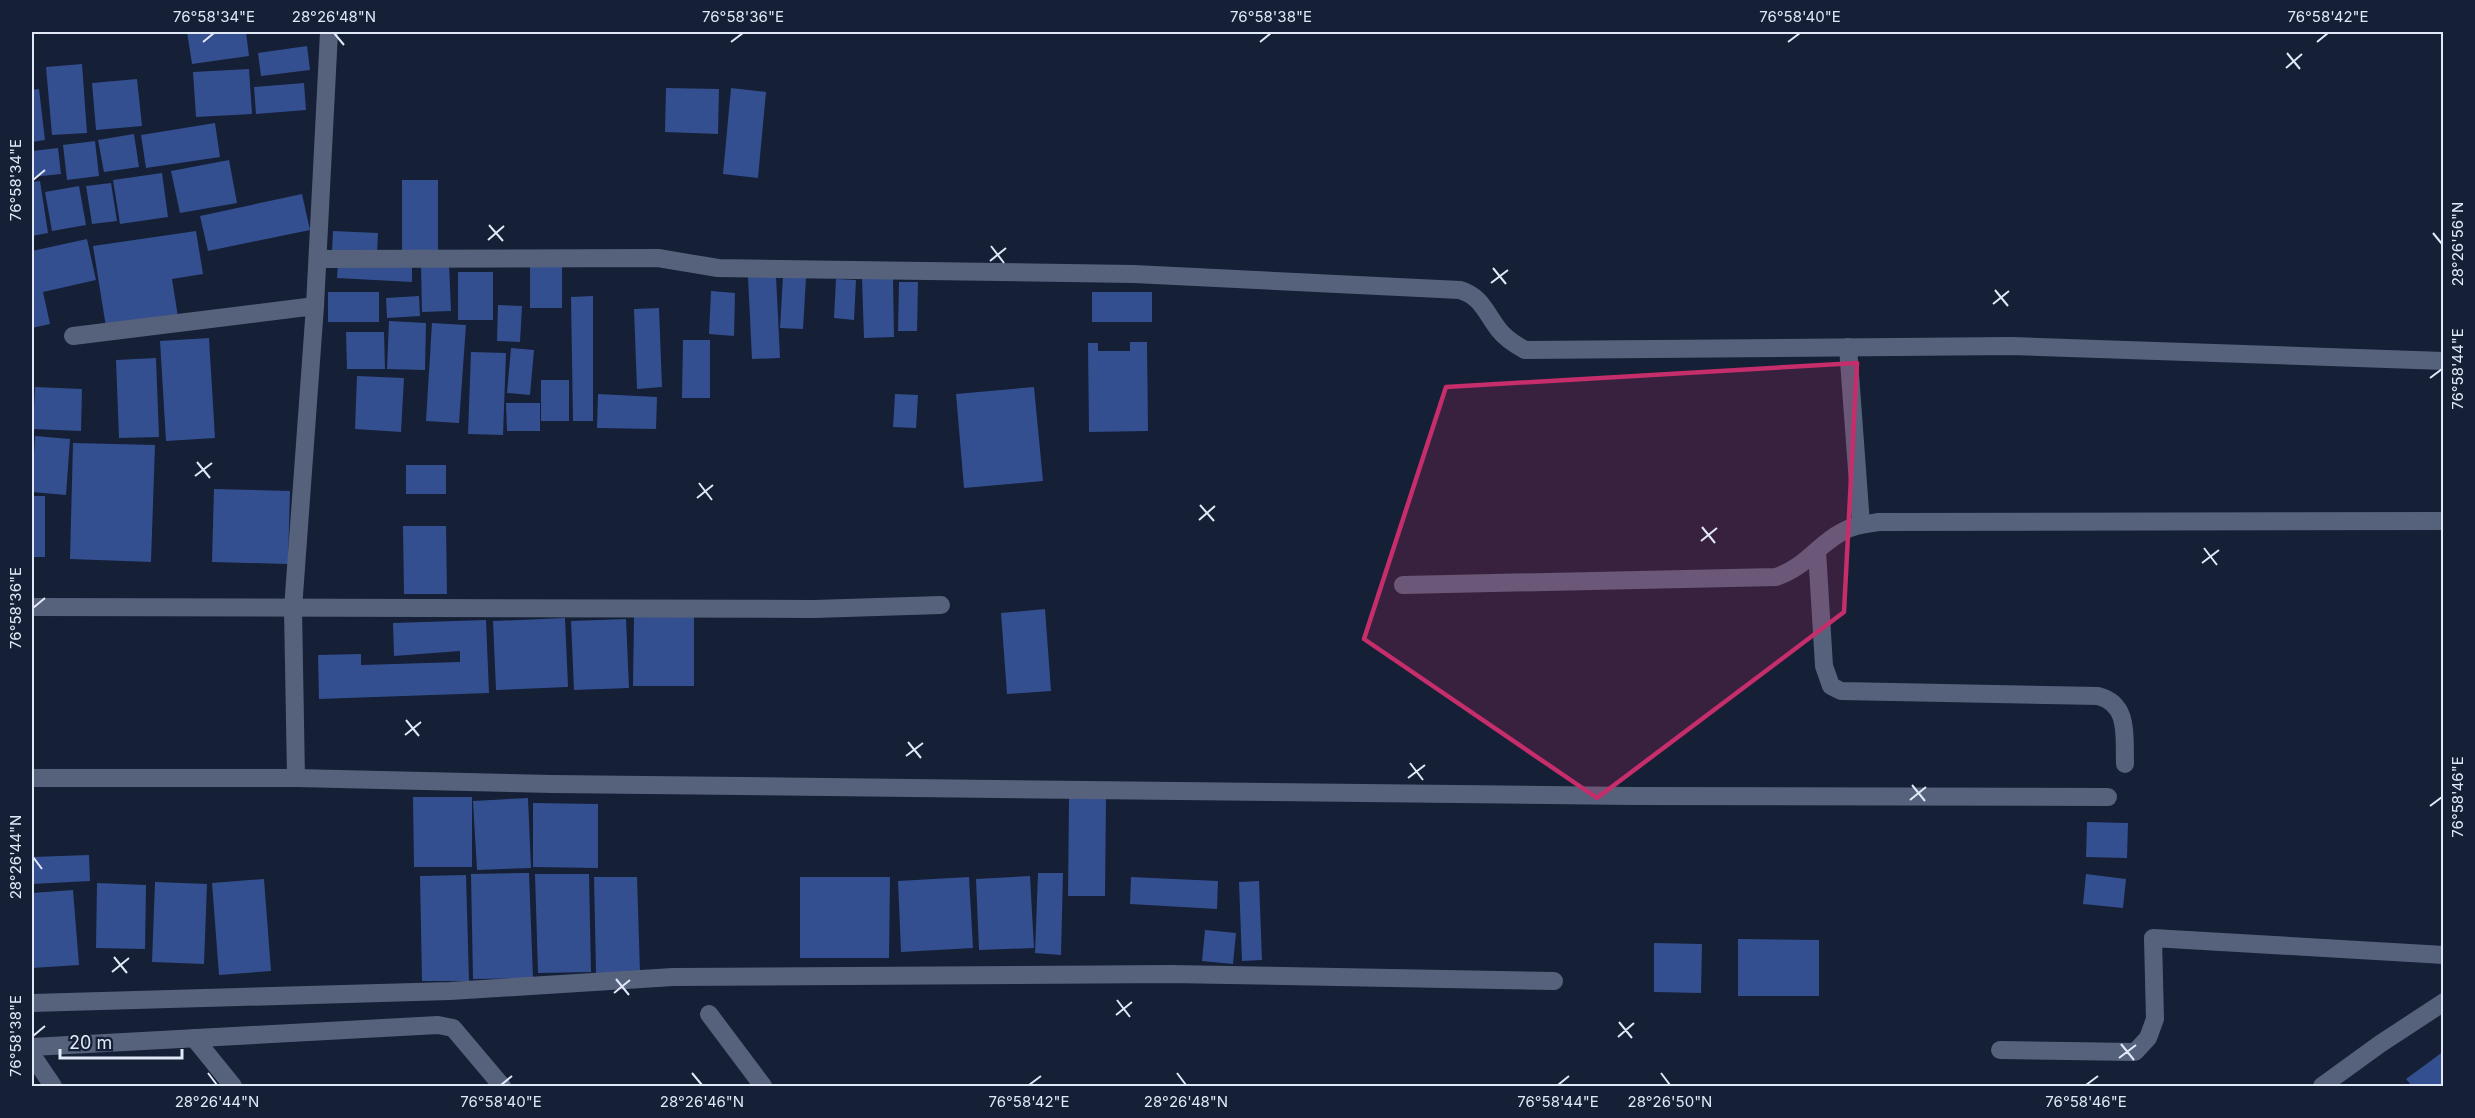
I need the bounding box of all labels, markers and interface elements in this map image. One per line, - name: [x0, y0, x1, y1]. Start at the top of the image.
- text: 76°58'34"E: [173, 7, 255, 26]
- text: 28°26'48"N: [292, 7, 376, 26]
- text: 76°58'36"E: [702, 7, 784, 26]
- text: 76°58'38"E: [1230, 7, 1312, 26]
- text: 76°58'40"E: [1759, 7, 1841, 26]
- text: 76°58'42"E: [2287, 7, 2369, 26]
- text: 76°58'34"E: [6, 139, 25, 221]
- text: 28°26'56"N: [2448, 202, 2467, 286]
- text: 76°58'44"E: [2448, 328, 2467, 410]
- text: 76°58'36"E: [6, 567, 25, 649]
- text: 76°58'46"E: [2448, 756, 2467, 838]
- text: 28°26'44"N: [6, 815, 25, 899]
- text: 76°58'38"E: [6, 995, 25, 1077]
- scale bar: [60, 1022, 182, 1060]
- text: 20 m: [69, 1032, 112, 1053]
- text: 28°26'44"N: [175, 1092, 259, 1111]
- text: 76°58'40"E: [460, 1092, 542, 1111]
- text: 28°26'46"N: [660, 1092, 744, 1111]
- text: 76°58'42"E: [988, 1092, 1070, 1111]
- text: 28°26'48"N: [1144, 1092, 1228, 1111]
- text: 76°58'44"E: [1517, 1092, 1599, 1111]
- text: 28°26'50"N: [1628, 1092, 1712, 1111]
- text: 76°58'46"E: [2045, 1092, 2127, 1111]

